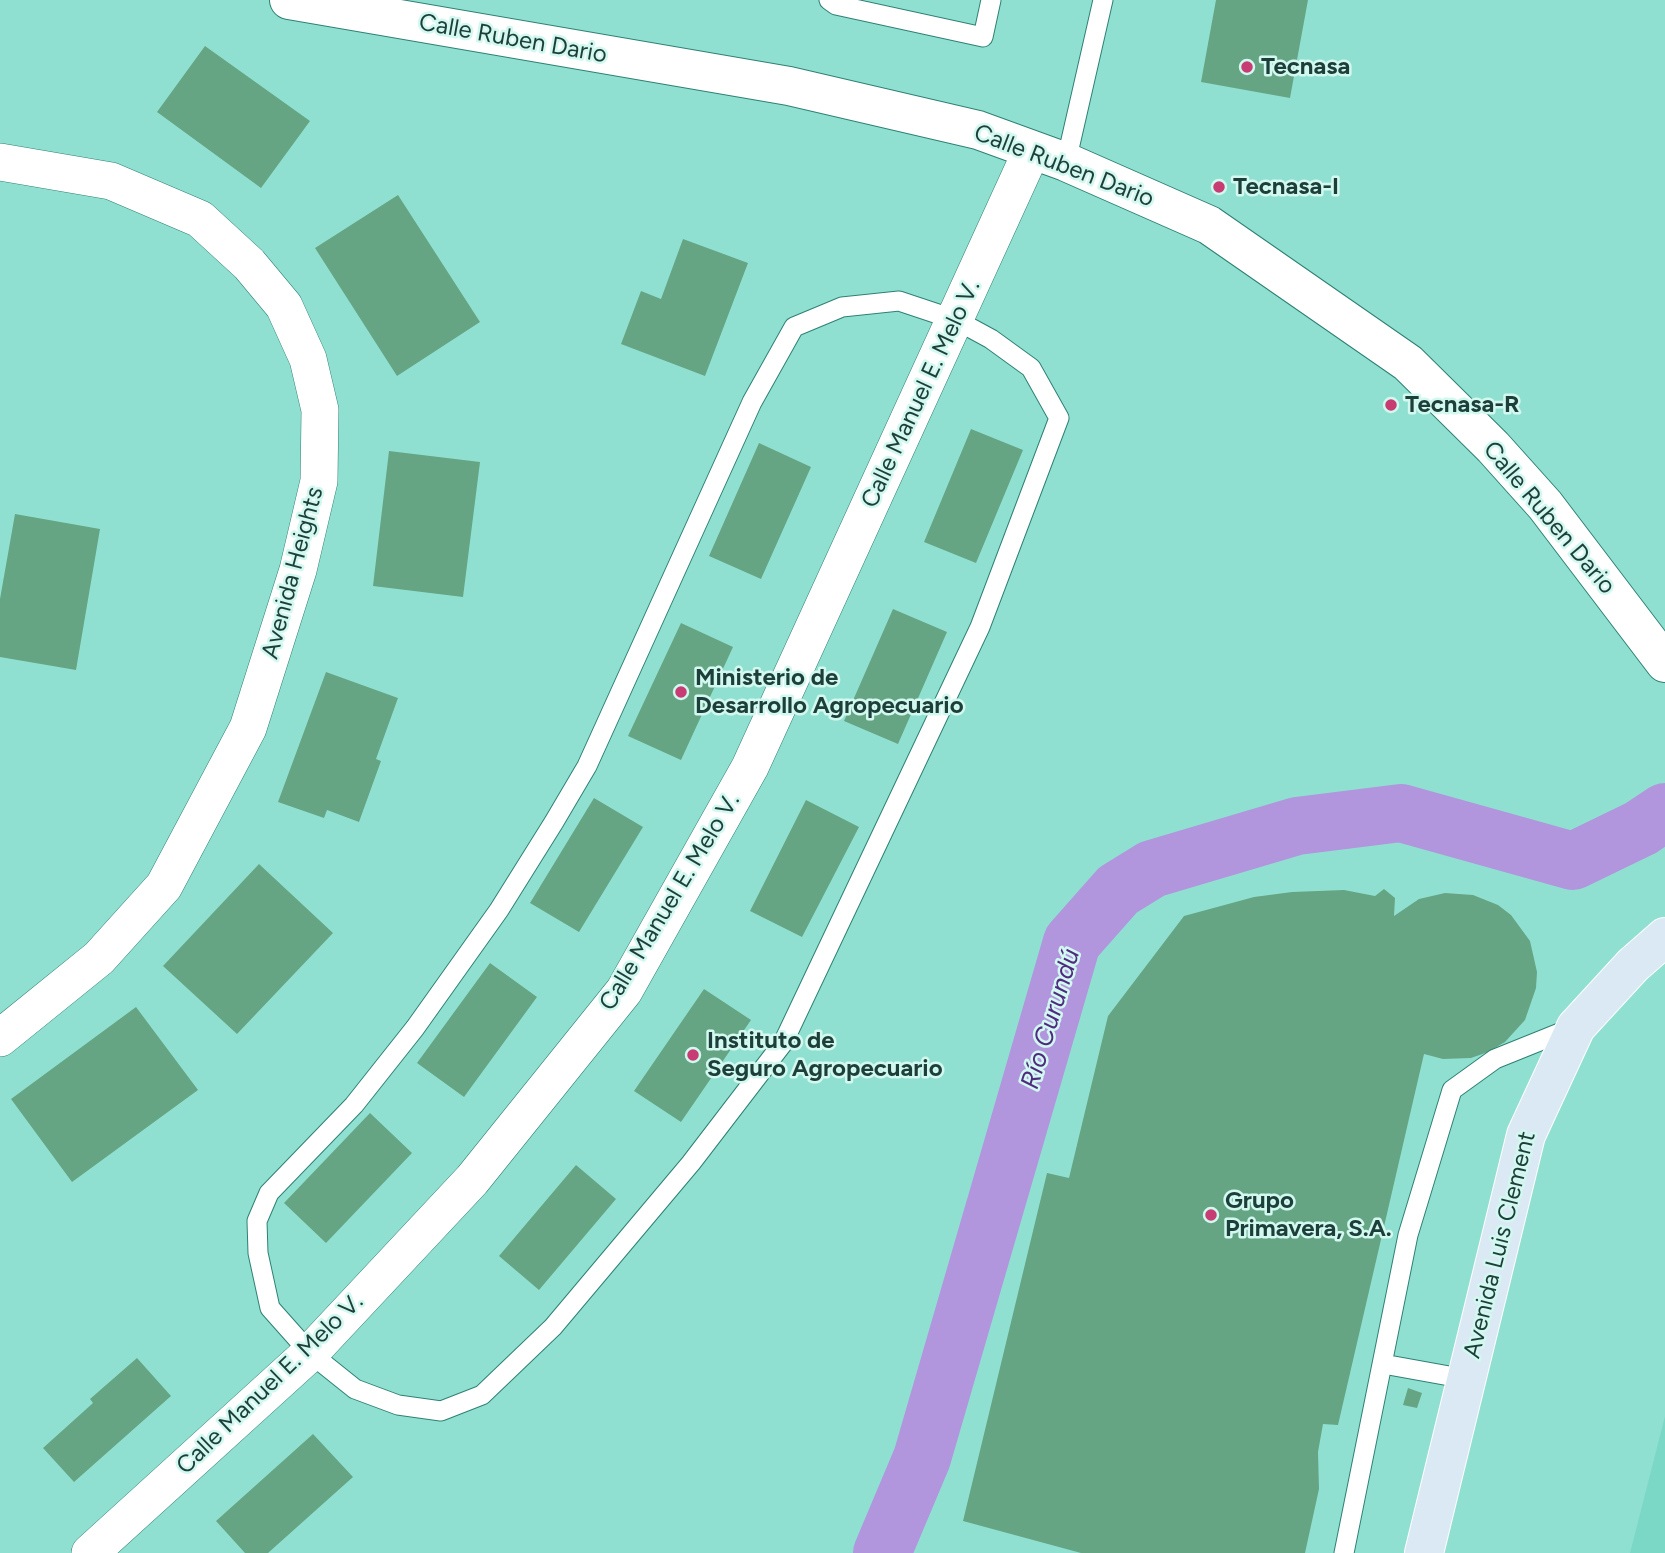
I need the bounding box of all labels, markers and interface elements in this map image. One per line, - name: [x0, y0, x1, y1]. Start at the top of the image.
- street label: Calle Ruben Dario: [417, 8, 609, 70]
- place label: Tecnasa: [1261, 53, 1350, 81]
- marker: Tecnasa: [1239, 59, 1255, 75]
- street label: Calle Ruben Dario: [970, 118, 1158, 214]
- place label: Tecnasa-I: [1233, 173, 1339, 201]
- marker: Tecnasa-I: [1211, 179, 1227, 195]
- street label: Calle Manuel E. Melo V.: [856, 276, 986, 512]
- place label: Tecnasa-R: [1405, 391, 1520, 419]
- marker: Tecnasa-R: [1383, 397, 1399, 413]
- street label: Calle Ruben Dario: [1477, 436, 1621, 600]
- street label: Avenida Heights: [256, 484, 330, 662]
- place label: Ministerio de Desarrollo Agropecuario: [695, 664, 964, 720]
- marker: Ministerio de Desarrollo Agropecuario: [673, 684, 689, 700]
- street label: Calle Manuel E. Melo V.: [594, 788, 746, 1016]
- water label: Río Curundú: [1015, 945, 1087, 1093]
- place label: Instituto de Seguro Agropecuario: [707, 1027, 943, 1083]
- marker: Instituto de Seguro Agropecuario: [685, 1047, 701, 1063]
- street label: Avenida Luis Clement: [1458, 1129, 1542, 1361]
- place label: Grupo Primavera, S.A.: [1225, 1187, 1392, 1243]
- marker: Grupo Primavera, S.A.: [1203, 1207, 1219, 1223]
- street label: Calle Manuel E. Melo V.: [171, 1287, 369, 1481]

